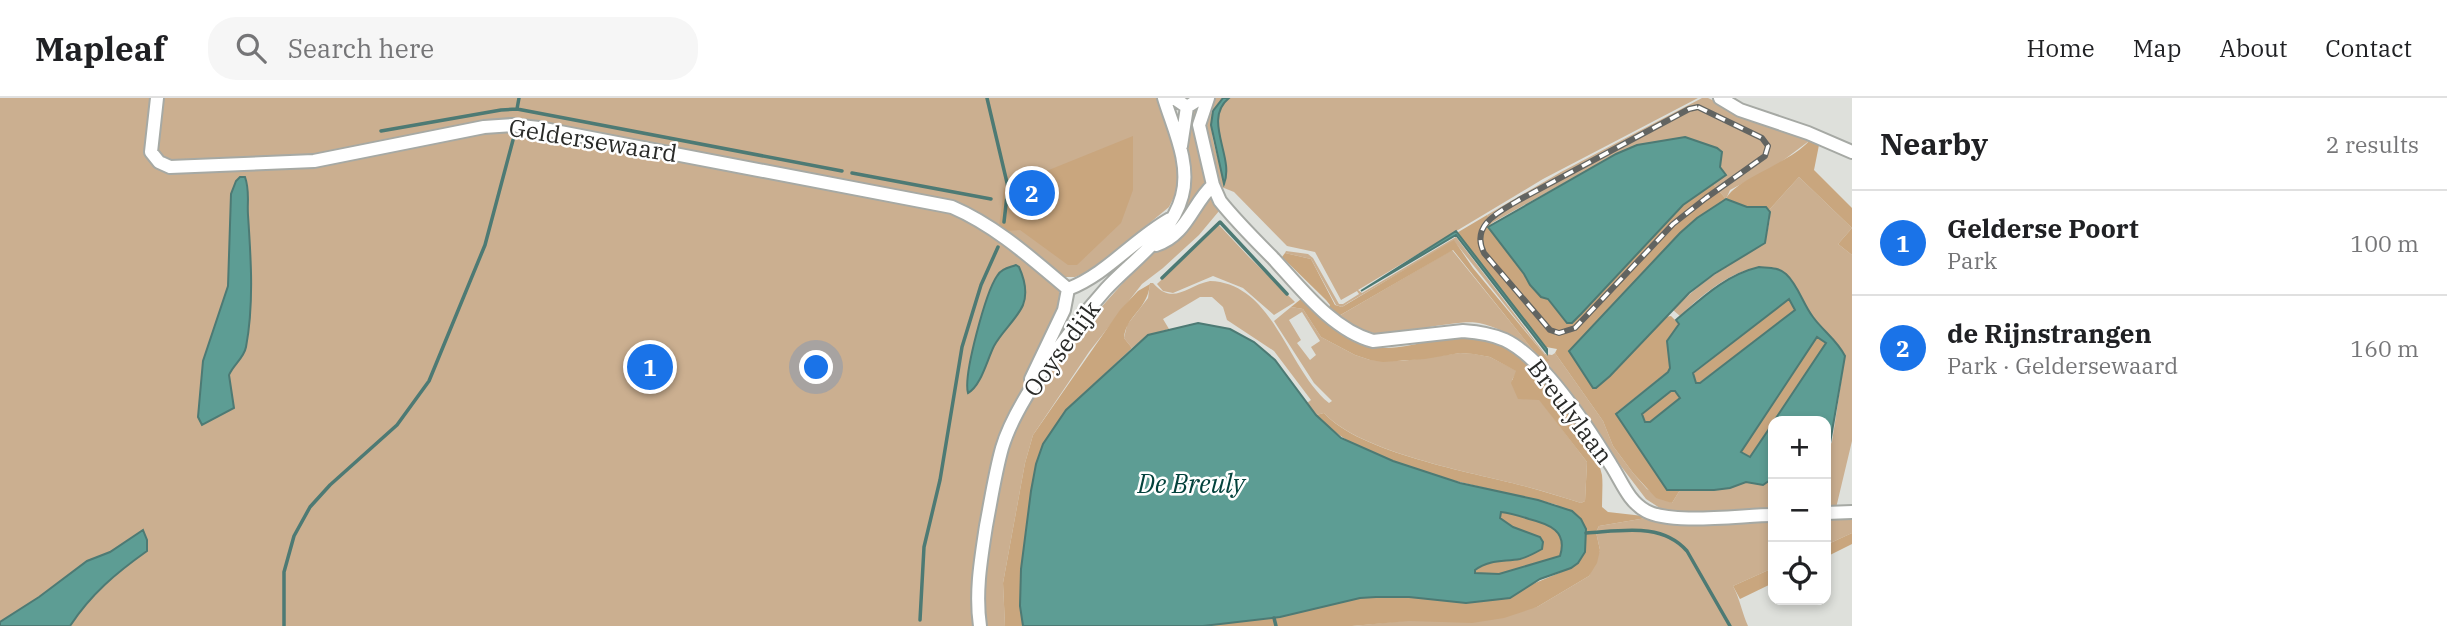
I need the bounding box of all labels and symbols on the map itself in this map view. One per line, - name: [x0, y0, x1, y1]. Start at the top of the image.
- street label: Geldersewaard: [507, 111, 680, 169]
- pin: 2: [1009, 167, 1055, 219]
- street label: Ooysedijk: [1015, 294, 1107, 403]
- pin: 1: [627, 341, 673, 393]
- your location: [799, 350, 833, 384]
- street label: Breulylaan: [1521, 353, 1621, 470]
- water label: De Breuly: [1137, 466, 1247, 500]

